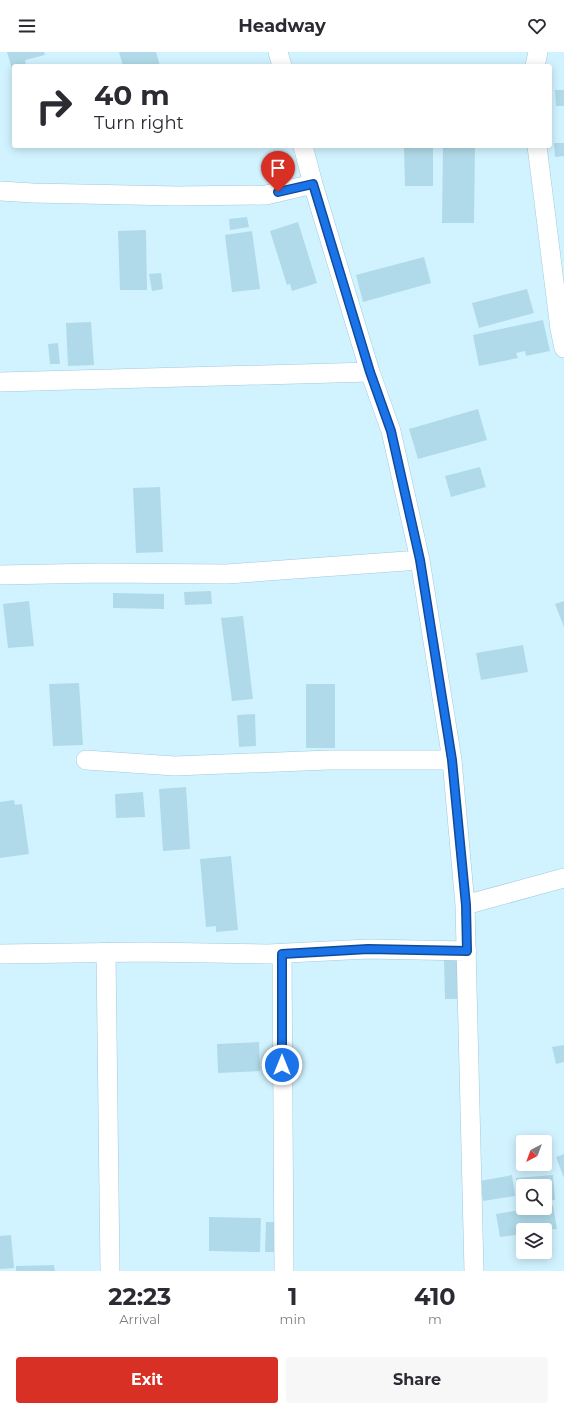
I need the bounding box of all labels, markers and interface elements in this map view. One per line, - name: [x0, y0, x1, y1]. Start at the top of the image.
- icon: menu: [16, 15, 38, 37]
- text: Headway: [238, 15, 326, 37]
- icon: heart: [526, 15, 548, 37]
- text: 40 m: [94, 78, 170, 112]
- icon: right: [28, 80, 80, 132]
- text: Turn right: [94, 112, 184, 134]
- pin: [261, 151, 295, 192]
- icon: arrive: [267, 157, 289, 179]
- position arrow: [261, 1044, 303, 1086]
- north arrow: [516, 1135, 552, 1171]
- map controls: [516, 1135, 552, 1259]
- button: search: [516, 1179, 552, 1215]
- button: layers: [516, 1223, 552, 1259]
- text: 22:23: [108, 1282, 171, 1311]
- text: 1: [288, 1282, 297, 1311]
- text: 410: [414, 1282, 456, 1311]
- text: Arrival: [119, 1311, 160, 1327]
- text: min: [280, 1311, 306, 1327]
- text: m: [428, 1311, 442, 1327]
- button: Exit: [16, 1357, 278, 1403]
- button: Share: [286, 1357, 548, 1403]

